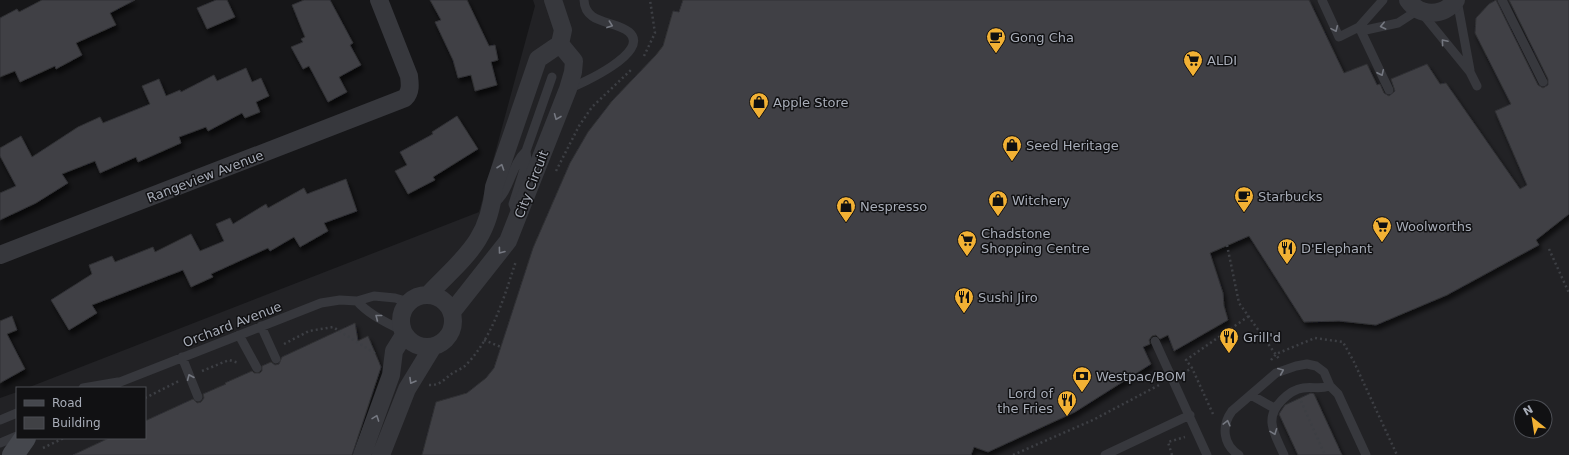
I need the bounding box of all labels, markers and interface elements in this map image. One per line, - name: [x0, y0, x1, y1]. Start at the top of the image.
- one-way arrow: [607, 20, 614, 28]
- one-way arrow: [1380, 22, 1386, 30]
- one-way arrow: [1331, 25, 1339, 32]
- cafe icon: Gong Cha: [985, 26, 1007, 54]
- place label: Gong Cha: [1010, 30, 1074, 45]
- one-way arrow: [1442, 40, 1449, 47]
- supermarket icon: ALDI: [1182, 49, 1204, 77]
- place label: ALDI: [1207, 53, 1237, 68]
- one-way arrow: [1376, 69, 1384, 77]
- shop icon: Apple Store: [748, 91, 770, 119]
- place label: Apple Store: [773, 95, 849, 110]
- one-way arrow: [553, 114, 561, 121]
- shop icon: Seed Heritage: [1001, 134, 1023, 162]
- place label: Seed Heritage: [1026, 138, 1119, 153]
- street label: Rangeview Avenue: [145, 147, 266, 206]
- street label: City Circuit: [512, 148, 551, 220]
- one-way arrow: [496, 163, 505, 170]
- cafe icon: Starbucks: [1233, 185, 1255, 213]
- shop icon: Witchery: [987, 189, 1009, 217]
- place label: Starbucks: [1258, 189, 1323, 204]
- place label: Witchery: [1012, 193, 1070, 208]
- shop icon: Nespresso: [835, 195, 857, 223]
- place label: Nespresso: [860, 199, 927, 214]
- supermarket icon: Woolworths: [1371, 215, 1393, 243]
- place label: Woolworths: [1396, 219, 1472, 234]
- place label: Chadstone Shopping Centre: [981, 226, 1090, 256]
- supermarket icon: Chadstone Shopping Centre: [956, 229, 978, 257]
- restaurant icon: D'Elephant: [1276, 237, 1298, 265]
- place label: D'Elephant: [1301, 241, 1372, 256]
- one-way arrow: [498, 247, 506, 254]
- restaurant icon: Sushi Jiro: [953, 286, 975, 314]
- place label: Sushi Jiro: [978, 290, 1038, 305]
- street label: Orchard Avenue: [181, 299, 284, 350]
- one-way arrow: [376, 315, 383, 322]
- restaurant icon: Grill'd: [1218, 326, 1240, 354]
- place label: Grill'd: [1243, 330, 1281, 345]
- bank icon: Westpac/BOM: [1071, 365, 1093, 393]
- one-way arrow: [1277, 368, 1285, 376]
- place label: Westpac/BOM: [1096, 369, 1186, 384]
- one-way arrow: [187, 374, 195, 381]
- one-way arrow: [409, 377, 416, 384]
- place label: Lord of the Fries: [997, 386, 1053, 416]
- legend: [16, 387, 146, 439]
- restaurant icon: Lord of the Fries: [1056, 389, 1078, 417]
- text: Road: [52, 396, 82, 410]
- north arrow: [1513, 399, 1553, 439]
- text: N: [1521, 403, 1535, 419]
- one-way arrow: [371, 415, 379, 422]
- text: Building: [52, 416, 101, 430]
- one-way arrow: [1222, 419, 1230, 426]
- one-way arrow: [1270, 429, 1278, 436]

